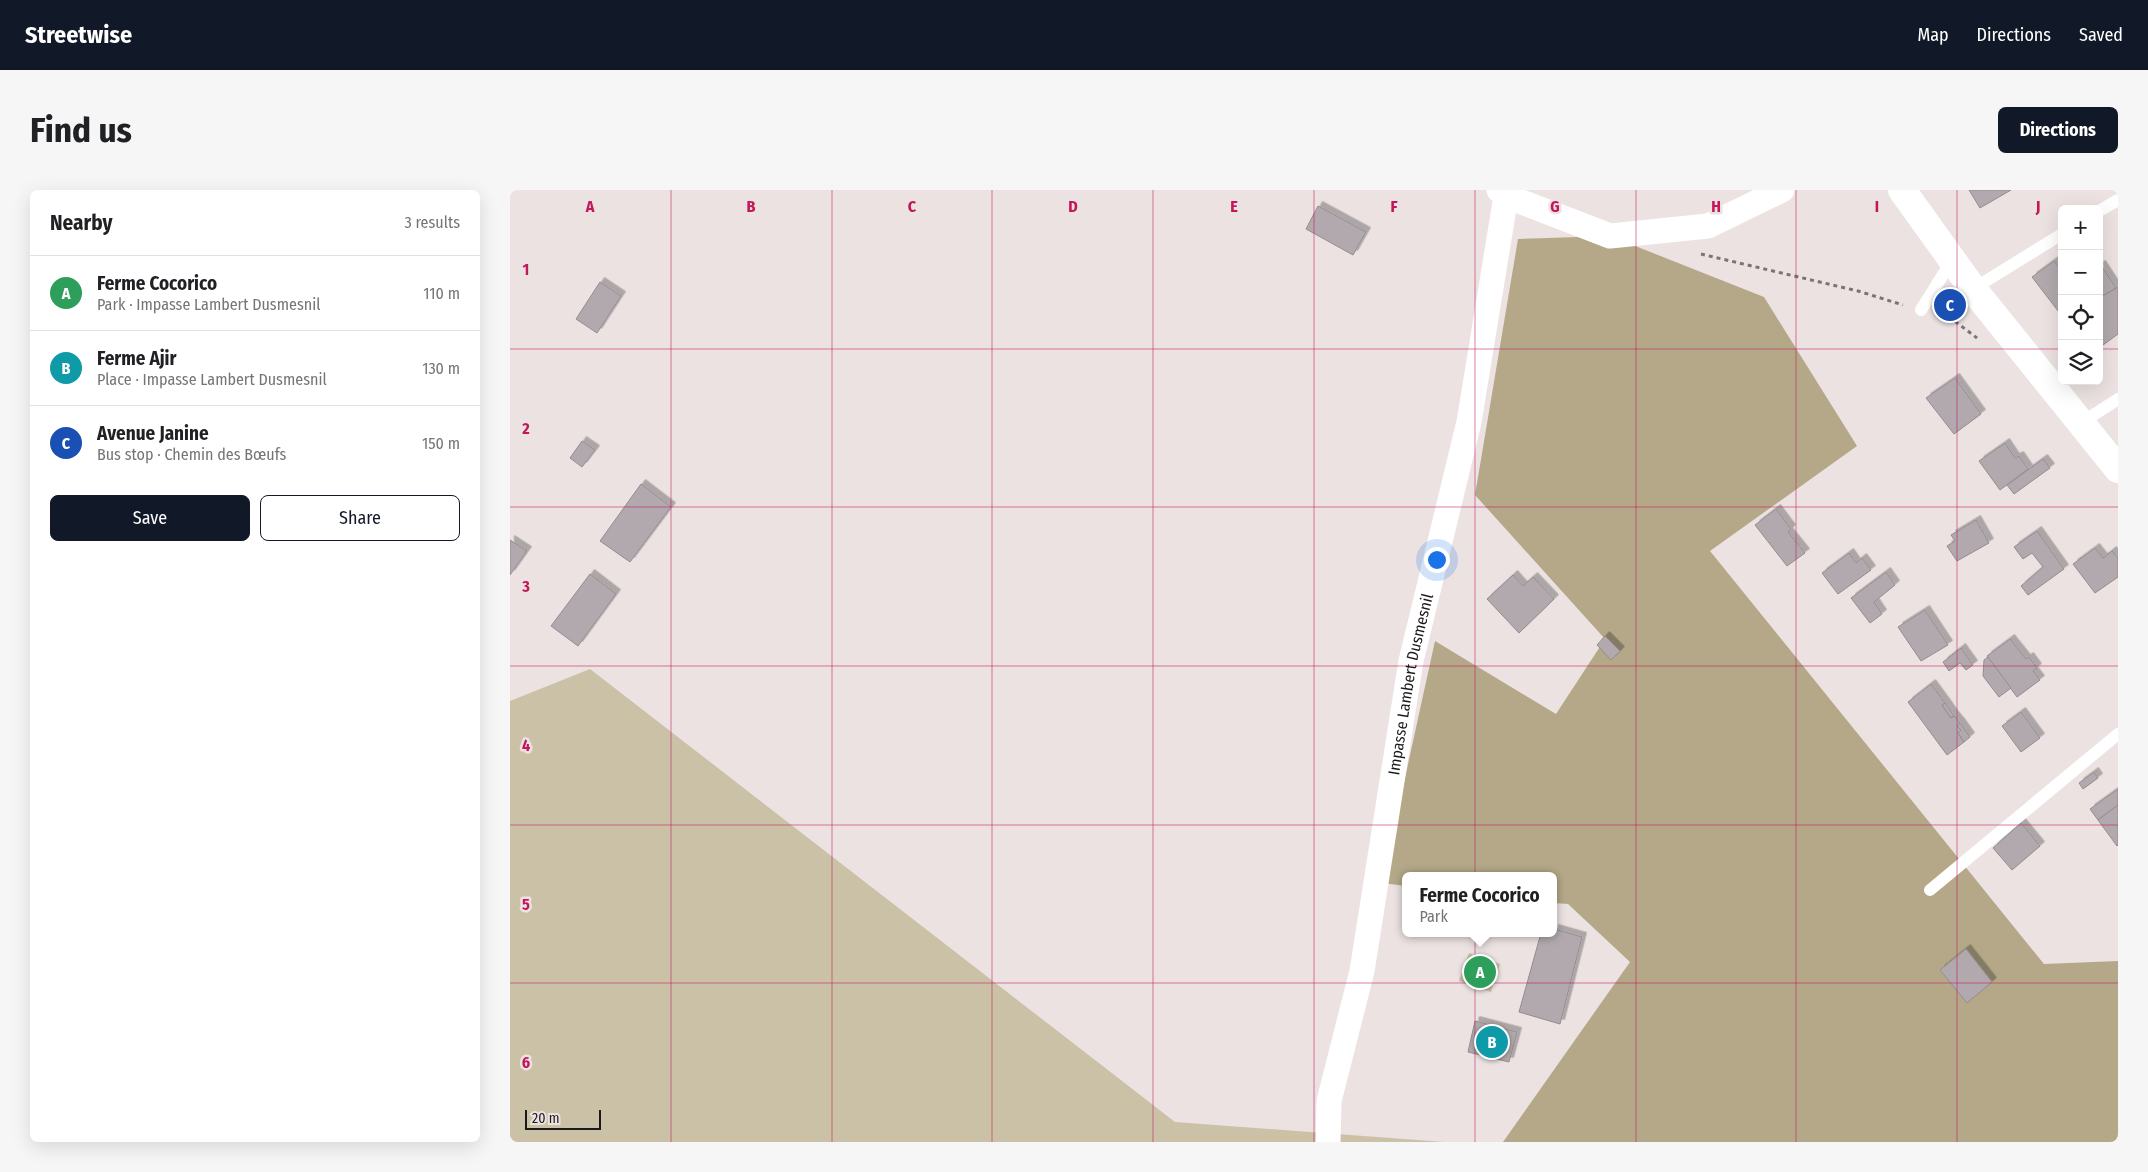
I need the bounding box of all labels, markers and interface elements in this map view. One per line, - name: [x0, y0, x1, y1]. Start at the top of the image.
- text: Streetwise: [25, 21, 132, 49]
- text: Map: [1917, 24, 1949, 46]
- text: Directions: [1977, 24, 2051, 46]
- text: Saved: [2079, 24, 2123, 46]
- button: Directions: [1998, 107, 2118, 153]
- text: Find us: [30, 109, 132, 151]
- text: A: [585, 197, 595, 216]
- text: B: [747, 197, 756, 216]
- text: C: [908, 197, 917, 216]
- text: D: [1068, 197, 1078, 216]
- text: E: [1230, 197, 1238, 216]
- text: F: [1390, 197, 1398, 216]
- text: G: [1550, 197, 1560, 216]
- text: H: [1711, 197, 1721, 216]
- text: I: [1875, 197, 1879, 216]
- text: J: [2035, 197, 2040, 216]
- map controls: [2058, 205, 2103, 385]
- button: +: [2058, 205, 2103, 250]
- text: Nearby: [50, 210, 112, 236]
- text: 3 results: [404, 213, 460, 232]
- button: −: [2058, 250, 2103, 295]
- text: 1: [523, 260, 529, 279]
- text: Ferme Cocorico: [97, 272, 217, 295]
- text: A: [62, 284, 70, 303]
- text: 110 m: [423, 284, 460, 303]
- pin: C: [1934, 286, 1966, 324]
- text: Park · Impasse Lambert Dusmesnil: [97, 295, 320, 314]
- button: locate: [2058, 295, 2103, 340]
- button: layers: [2058, 340, 2103, 385]
- text: Ferme Ajir: [97, 347, 177, 370]
- text: B: [62, 359, 70, 378]
- text: 130 m: [422, 359, 460, 378]
- text: Place · Impasse Lambert Dusmesnil: [97, 370, 327, 389]
- text: 2: [521, 419, 530, 438]
- text: Avenue Janine: [97, 422, 209, 445]
- text: C: [62, 434, 70, 453]
- text: 150 m: [422, 434, 460, 453]
- text: Bus stop · Chemin des Bœufs: [97, 445, 286, 464]
- button: Save: [50, 495, 250, 541]
- button: Share: [260, 495, 460, 541]
- your location: [1424, 547, 1450, 573]
- text: 3: [521, 577, 530, 596]
- street label: Impasse Lambert Dusmesnil: [1384, 592, 1437, 776]
- text: 4: [522, 736, 530, 755]
- popup: [1402, 872, 1557, 937]
- text: Ferme Cocorico: [1419, 884, 1540, 907]
- text: 5: [522, 895, 530, 914]
- text: Park: [1419, 907, 1448, 926]
- pin: A: [1464, 953, 1496, 991]
- pin: B: [1476, 1023, 1508, 1061]
- text: 6: [522, 1053, 530, 1072]
- scale bar: [525, 1107, 601, 1130]
- text: 20 m: [532, 1110, 560, 1127]

